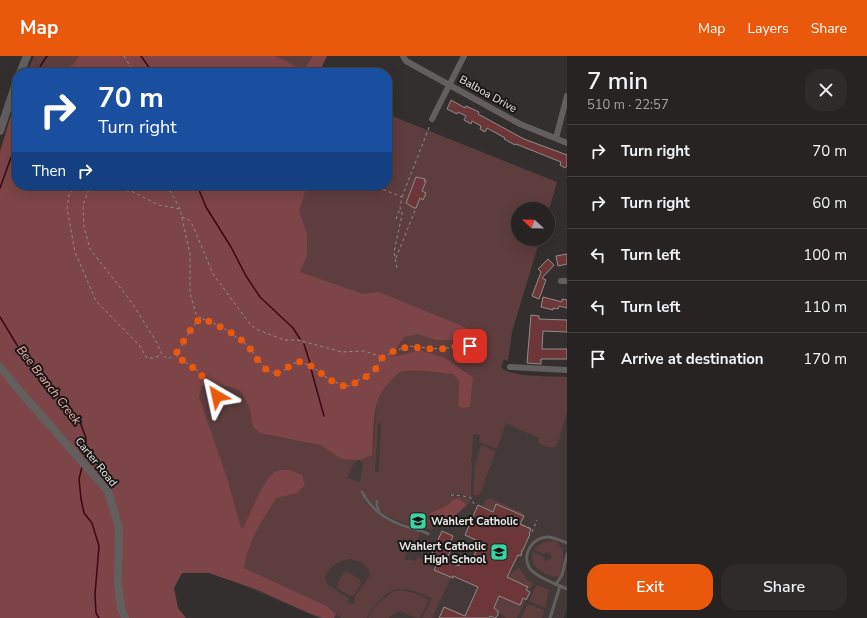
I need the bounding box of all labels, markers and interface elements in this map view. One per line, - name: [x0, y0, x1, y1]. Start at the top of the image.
- text: Map: [20, 15, 58, 41]
- text: Map: [698, 19, 725, 38]
- text: Layers: [747, 19, 789, 38]
- text: Share: [811, 19, 847, 38]
- text: 7 min: [587, 65, 648, 97]
- button: close: [805, 69, 847, 111]
- street label: Balboa Drive: [456, 72, 520, 116]
- text: 70 m: [98, 79, 164, 117]
- icon: right: [32, 84, 84, 136]
- text: 510 m · 22:57: [587, 96, 669, 114]
- text: Turn right: [98, 115, 177, 139]
- icon: right: [587, 140, 609, 162]
- text: Turn right: [621, 141, 690, 161]
- text: 70 m: [812, 141, 847, 161]
- icon: right: [74, 160, 96, 182]
- text: Then: [32, 161, 66, 181]
- icon: right: [587, 192, 609, 214]
- text: Turn right: [621, 193, 690, 213]
- text: 60 m: [812, 193, 847, 213]
- north arrow: [511, 202, 555, 246]
- map controls: [511, 202, 555, 246]
- icon: left: [587, 244, 609, 266]
- text: Turn left: [621, 245, 680, 265]
- text: 100 m: [803, 245, 847, 265]
- icon: left: [587, 296, 609, 318]
- text: Turn left: [621, 297, 680, 317]
- text: 110 m: [803, 297, 847, 317]
- pin: [453, 329, 487, 363]
- icon: arrive: [459, 335, 481, 357]
- water label: Bee Branch Creek: [13, 342, 85, 429]
- icon: arrive: [587, 348, 609, 370]
- text: Arrive at destination: [621, 349, 764, 369]
- text: 170 m: [803, 349, 847, 369]
- position arrow: [196, 375, 238, 417]
- street label: Carter Road: [72, 434, 120, 490]
- school or university icon: Wahlert Catholic: [408, 511, 428, 531]
- place label: Wahlert Catholic: [431, 514, 519, 529]
- place label: Wahlert Catholic High School: [399, 539, 487, 567]
- school or university icon: Wahlert Catholic High School: [489, 542, 509, 562]
- button: Exit: [587, 564, 713, 610]
- button: Share: [721, 564, 847, 610]

